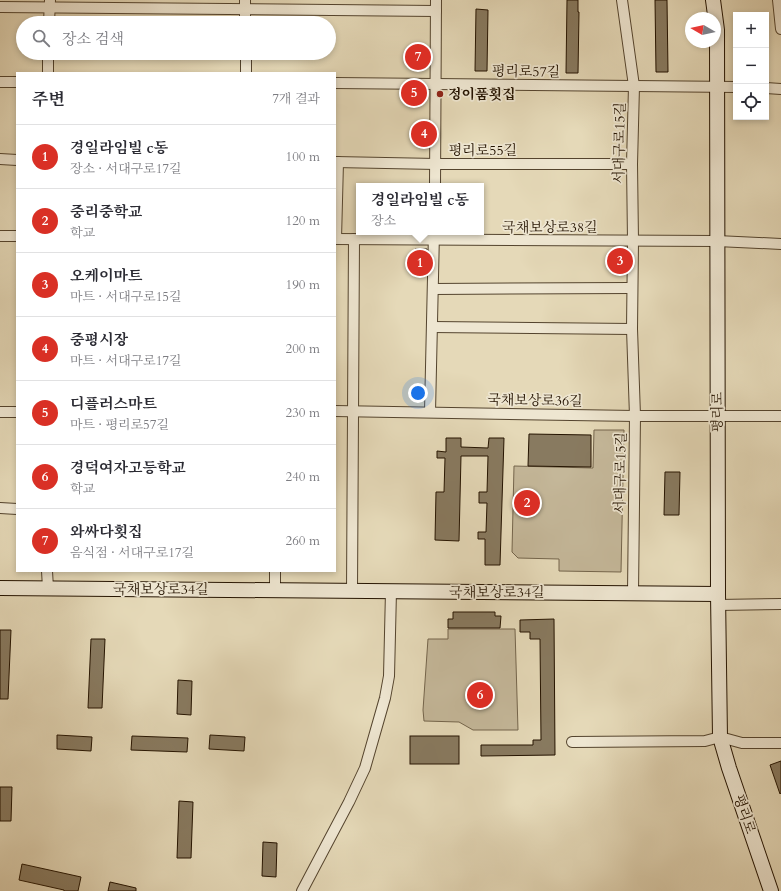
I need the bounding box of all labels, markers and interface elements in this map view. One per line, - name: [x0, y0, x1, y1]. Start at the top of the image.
- north arrow: [685, 12, 721, 48]
- map controls: [733, 12, 769, 120]
- button: +: [733, 12, 769, 48]
- search box: [16, 16, 336, 60]
- icon: search: [30, 27, 52, 49]
- text: 장소 검색: [62, 29, 124, 49]
- pin: 7: [405, 42, 431, 72]
- button: −: [733, 48, 769, 84]
- street label: 평리로57길: [492, 61, 560, 82]
- pin: 5: [401, 78, 427, 108]
- button: locate: [733, 84, 769, 120]
- place label: 정이품횟집: [448, 85, 516, 104]
- text: 주변: [32, 88, 65, 111]
- marker: 정이품횟집: [435, 89, 445, 99]
- text: 7개 결과: [272, 90, 320, 108]
- street label: 서대구로15길: [609, 102, 630, 184]
- pin: 4: [411, 119, 437, 149]
- text: 경일라임빌 c동: [70, 138, 168, 158]
- street label: 평리로55길: [449, 141, 517, 160]
- text: 1: [42, 148, 48, 166]
- text: 100 m: [286, 148, 320, 166]
- text: 장소 · 서대구로17길: [70, 160, 182, 178]
- popup: [356, 183, 484, 235]
- text: 경일라임빌 c동: [371, 190, 469, 210]
- text: 중리중학교: [70, 202, 142, 222]
- text: 2: [42, 212, 48, 230]
- text: 120 m: [286, 212, 320, 230]
- text: 장소: [371, 212, 396, 230]
- street label: 국채보상로38길: [502, 218, 598, 237]
- text: 학교: [70, 224, 95, 242]
- pin: 3: [607, 246, 633, 276]
- pin: 1: [407, 248, 433, 278]
- text: 오케이마트: [70, 266, 142, 286]
- text: 3: [42, 276, 48, 294]
- text: 190 m: [286, 276, 320, 294]
- text: 마트 · 서대구로15길: [70, 288, 182, 306]
- text: 중평시장: [70, 330, 128, 350]
- text: 4: [42, 340, 48, 358]
- text: 200 m: [286, 340, 320, 358]
- text: 마트 · 서대구로17길: [70, 352, 182, 370]
- your location: [408, 383, 428, 403]
- street label: 국채보상로36길: [487, 390, 583, 411]
- street label: 평리로: [708, 391, 727, 432]
- text: 디플러스마트: [70, 394, 157, 414]
- text: 5: [42, 404, 48, 422]
- text: 230 m: [286, 404, 320, 422]
- text: 마트 · 평리로57길: [70, 416, 169, 434]
- street label: 서대구로15길: [610, 432, 631, 514]
- text: 경덕여자고등학교: [70, 458, 186, 478]
- text: 6: [42, 468, 48, 486]
- text: 240 m: [286, 468, 320, 486]
- text: 학교: [70, 480, 95, 498]
- pin: 2: [514, 488, 540, 518]
- text: 와싸다횟집: [70, 522, 142, 542]
- text: 7: [42, 532, 48, 550]
- text: 260 m: [286, 532, 320, 550]
- text: 음식점 · 서대구로17길: [70, 544, 194, 562]
- street label: 국채보상로34길: [113, 580, 209, 599]
- street label: 국채보상로34길: [449, 583, 545, 602]
- pin: 6: [467, 680, 493, 710]
- street label: 평리로: [729, 792, 760, 837]

